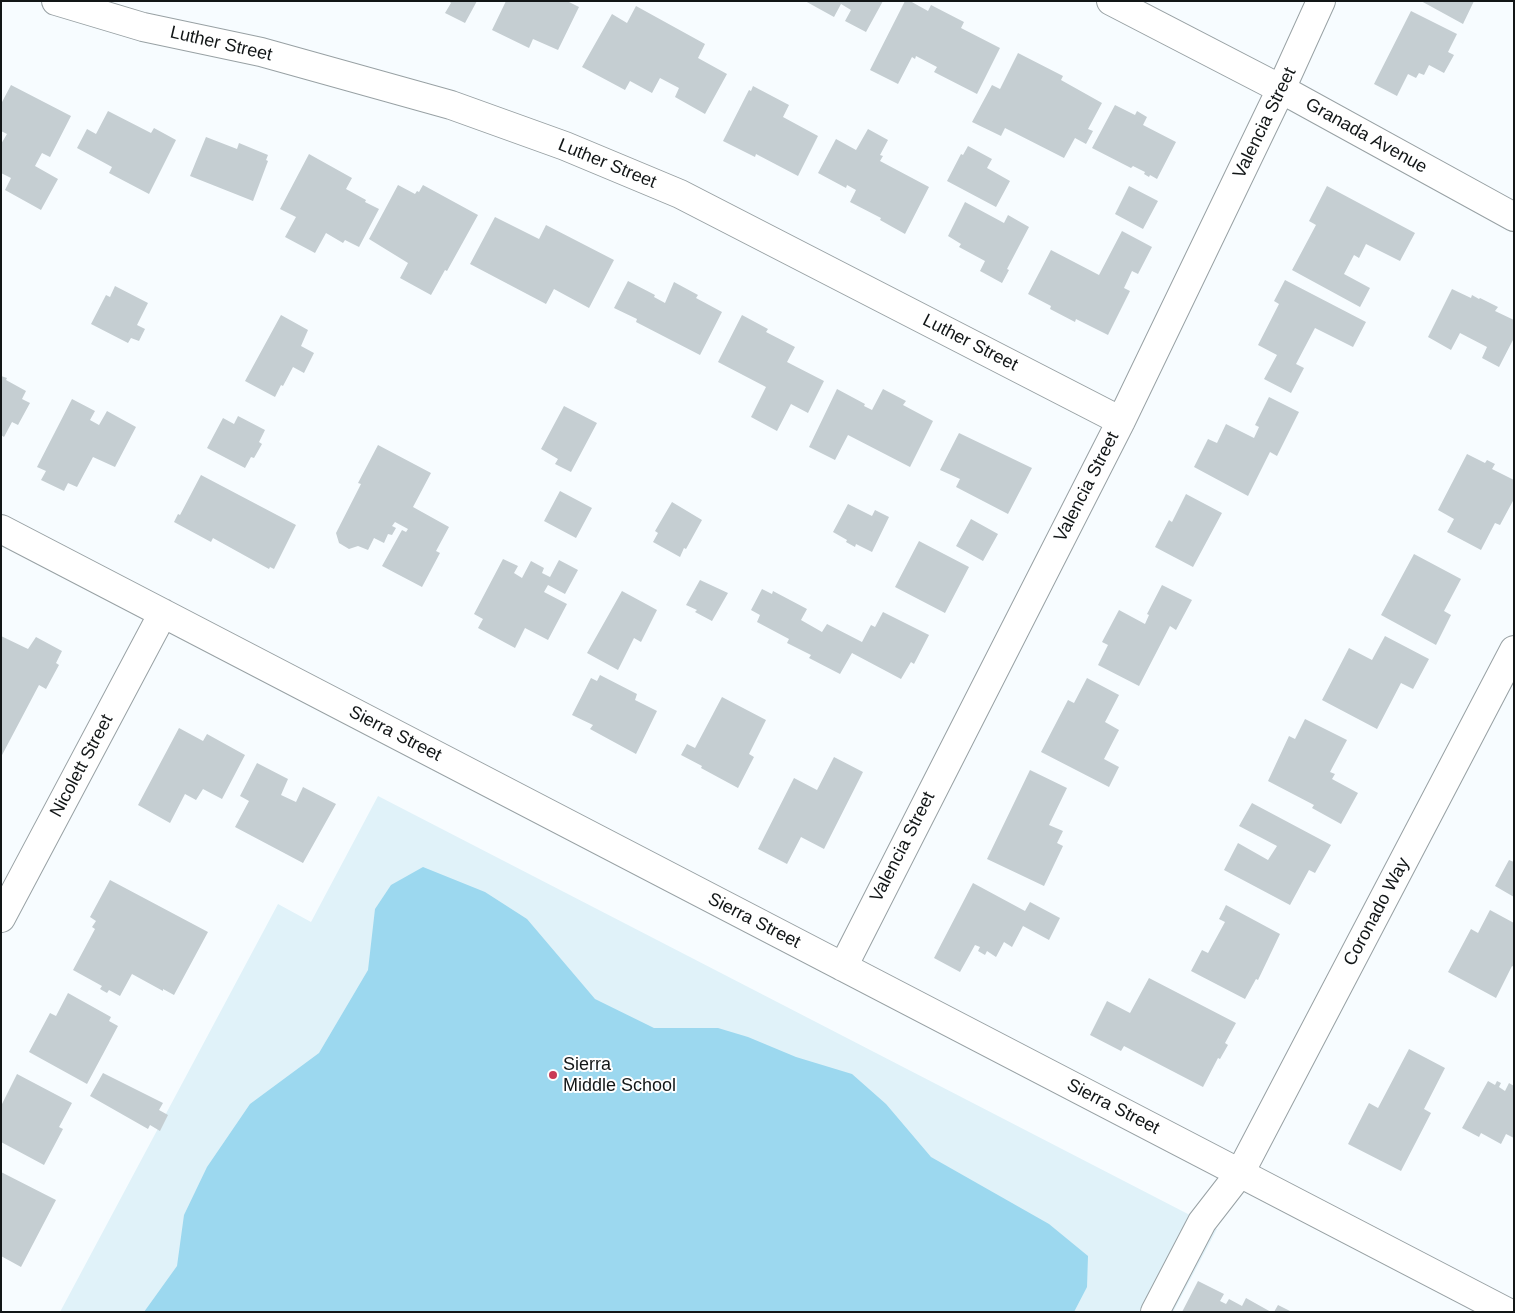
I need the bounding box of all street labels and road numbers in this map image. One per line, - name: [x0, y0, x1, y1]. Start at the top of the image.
- street label: Luther Street: [168, 22, 274, 66]
- street label: Valencia Street: [1229, 64, 1301, 182]
- street label: Granada Avenue: [1301, 94, 1431, 178]
- street label: Luther Street: [555, 134, 659, 194]
- street label: Luther Street: [919, 310, 1021, 376]
- street label: Valencia Street: [1050, 428, 1124, 546]
- street label: Sierra Street: [345, 701, 445, 767]
- street label: Nicolett Street: [46, 711, 118, 821]
- street label: Valencia Street: [866, 788, 940, 906]
- street label: Coronado Way: [1339, 854, 1415, 970]
- street label: Sierra Street: [704, 888, 804, 954]
- street label: Sierra Street: [1063, 1074, 1163, 1140]

